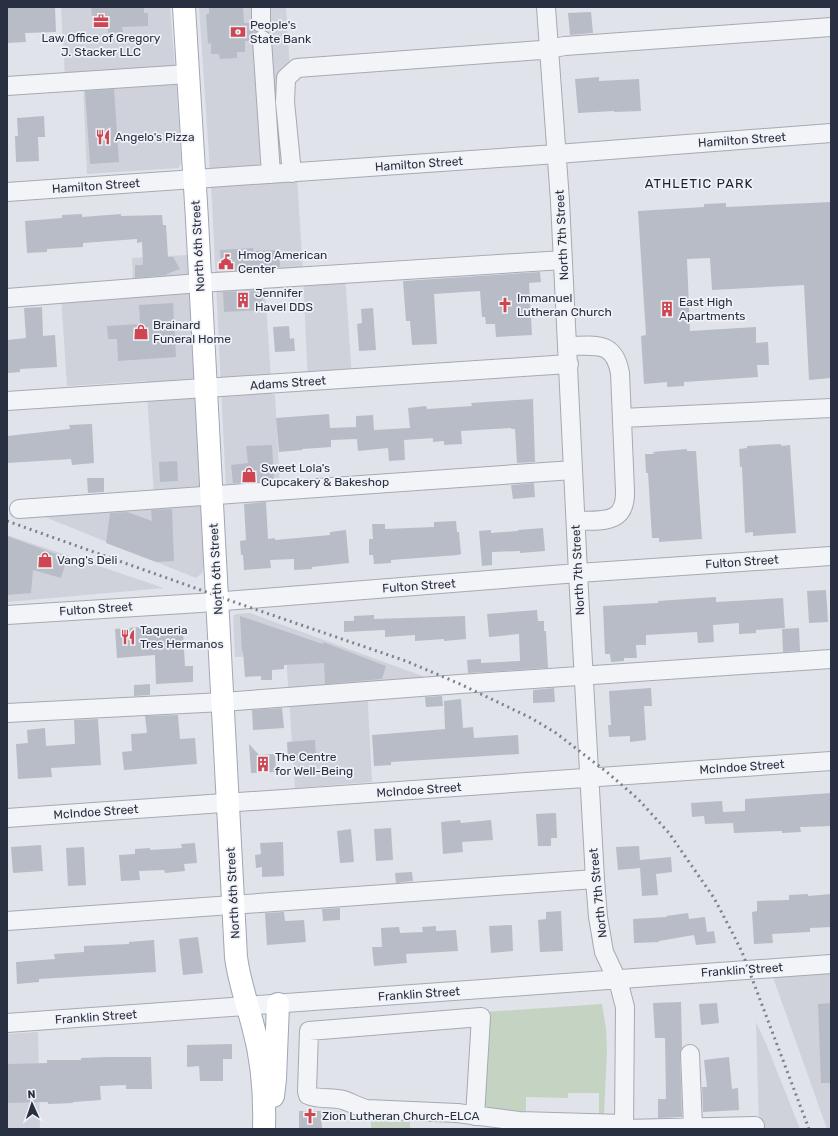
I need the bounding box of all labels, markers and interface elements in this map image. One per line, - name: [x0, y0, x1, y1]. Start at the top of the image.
- office icon: Law Office of Gregory J. Stacker LLC: [92, 12, 110, 30]
- place label: People's State Bank: [250, 18, 312, 46]
- bank icon: People's State Bank: [229, 23, 247, 41]
- place label: Law Office of Gregory J. Stacker LLC: [41, 31, 161, 59]
- restaurant icon: Angelo's Pizza: [94, 128, 112, 146]
- place label: Angelo's Pizza: [115, 130, 195, 144]
- street label: Hamilton Street: [698, 130, 787, 150]
- street label: Hamilton Street: [375, 154, 464, 174]
- street label: Hamilton Street: [52, 176, 141, 196]
- district label: ATHLETIC PARK: [645, 176, 753, 191]
- street label: North 7th Street: [553, 189, 571, 281]
- street label: North 6th Street: [189, 200, 207, 292]
- place label: Hmog American Center: [238, 248, 327, 276]
- public building icon: Hmog American Center: [217, 253, 235, 271]
- place label: Jennifer Havel DDS: [255, 286, 313, 314]
- building icon: Jennifer Havel DDS: [234, 291, 252, 309]
- place label: Immanuel Lutheran Church: [517, 291, 612, 319]
- place label: East High Apartments: [679, 295, 745, 323]
- church icon: Immanuel Lutheran Church: [496, 296, 514, 314]
- building icon: East High Apartments: [658, 300, 676, 318]
- place label: Brainard Funeral Home: [153, 318, 231, 346]
- shop icon: Brainard Funeral Home: [132, 323, 150, 341]
- street label: Adams Street: [250, 373, 327, 393]
- place label: Sweet Lola's Cupcakery & Bakeshop: [261, 461, 389, 489]
- shop icon: Sweet Lola's Cupcakery & Bakeshop: [240, 466, 258, 484]
- street label: North 6th Street: [207, 523, 225, 615]
- street label: North 7th Street: [569, 524, 587, 616]
- shop icon: Vang's Deli: [36, 551, 54, 569]
- street label: Fulton Street: [705, 552, 779, 572]
- place label: Vang's Deli: [57, 553, 117, 567]
- street label: Fulton Street: [382, 576, 456, 596]
- street label: Fulton Street: [59, 599, 133, 619]
- place label: Taqueria Tres Hermanos: [140, 623, 224, 651]
- restaurant icon: Taqueria Tres Hermanos: [119, 628, 137, 646]
- place label: The Centre for Well-Being: [275, 750, 353, 778]
- building icon: The Centre for Well-Being: [254, 755, 272, 773]
- street label: McIndoe Street: [699, 757, 785, 777]
- street label: McIndoe Street: [376, 780, 462, 800]
- street label: McIndoe Street: [53, 802, 139, 822]
- street label: North 6th Street: [224, 847, 242, 939]
- street label: North 7th Street: [586, 847, 610, 939]
- street label: Franklin Street: [701, 960, 784, 980]
- street label: Franklin Street: [378, 984, 461, 1004]
- street label: Franklin Street: [55, 1007, 138, 1027]
- north arrow: [12, 1084, 52, 1124]
- text: N: [27, 1088, 36, 1101]
- church icon: Zion Lutheran Church-ELCA: [301, 1107, 319, 1125]
- place label: Zion Lutheran Church-ELCA: [322, 1109, 479, 1123]

